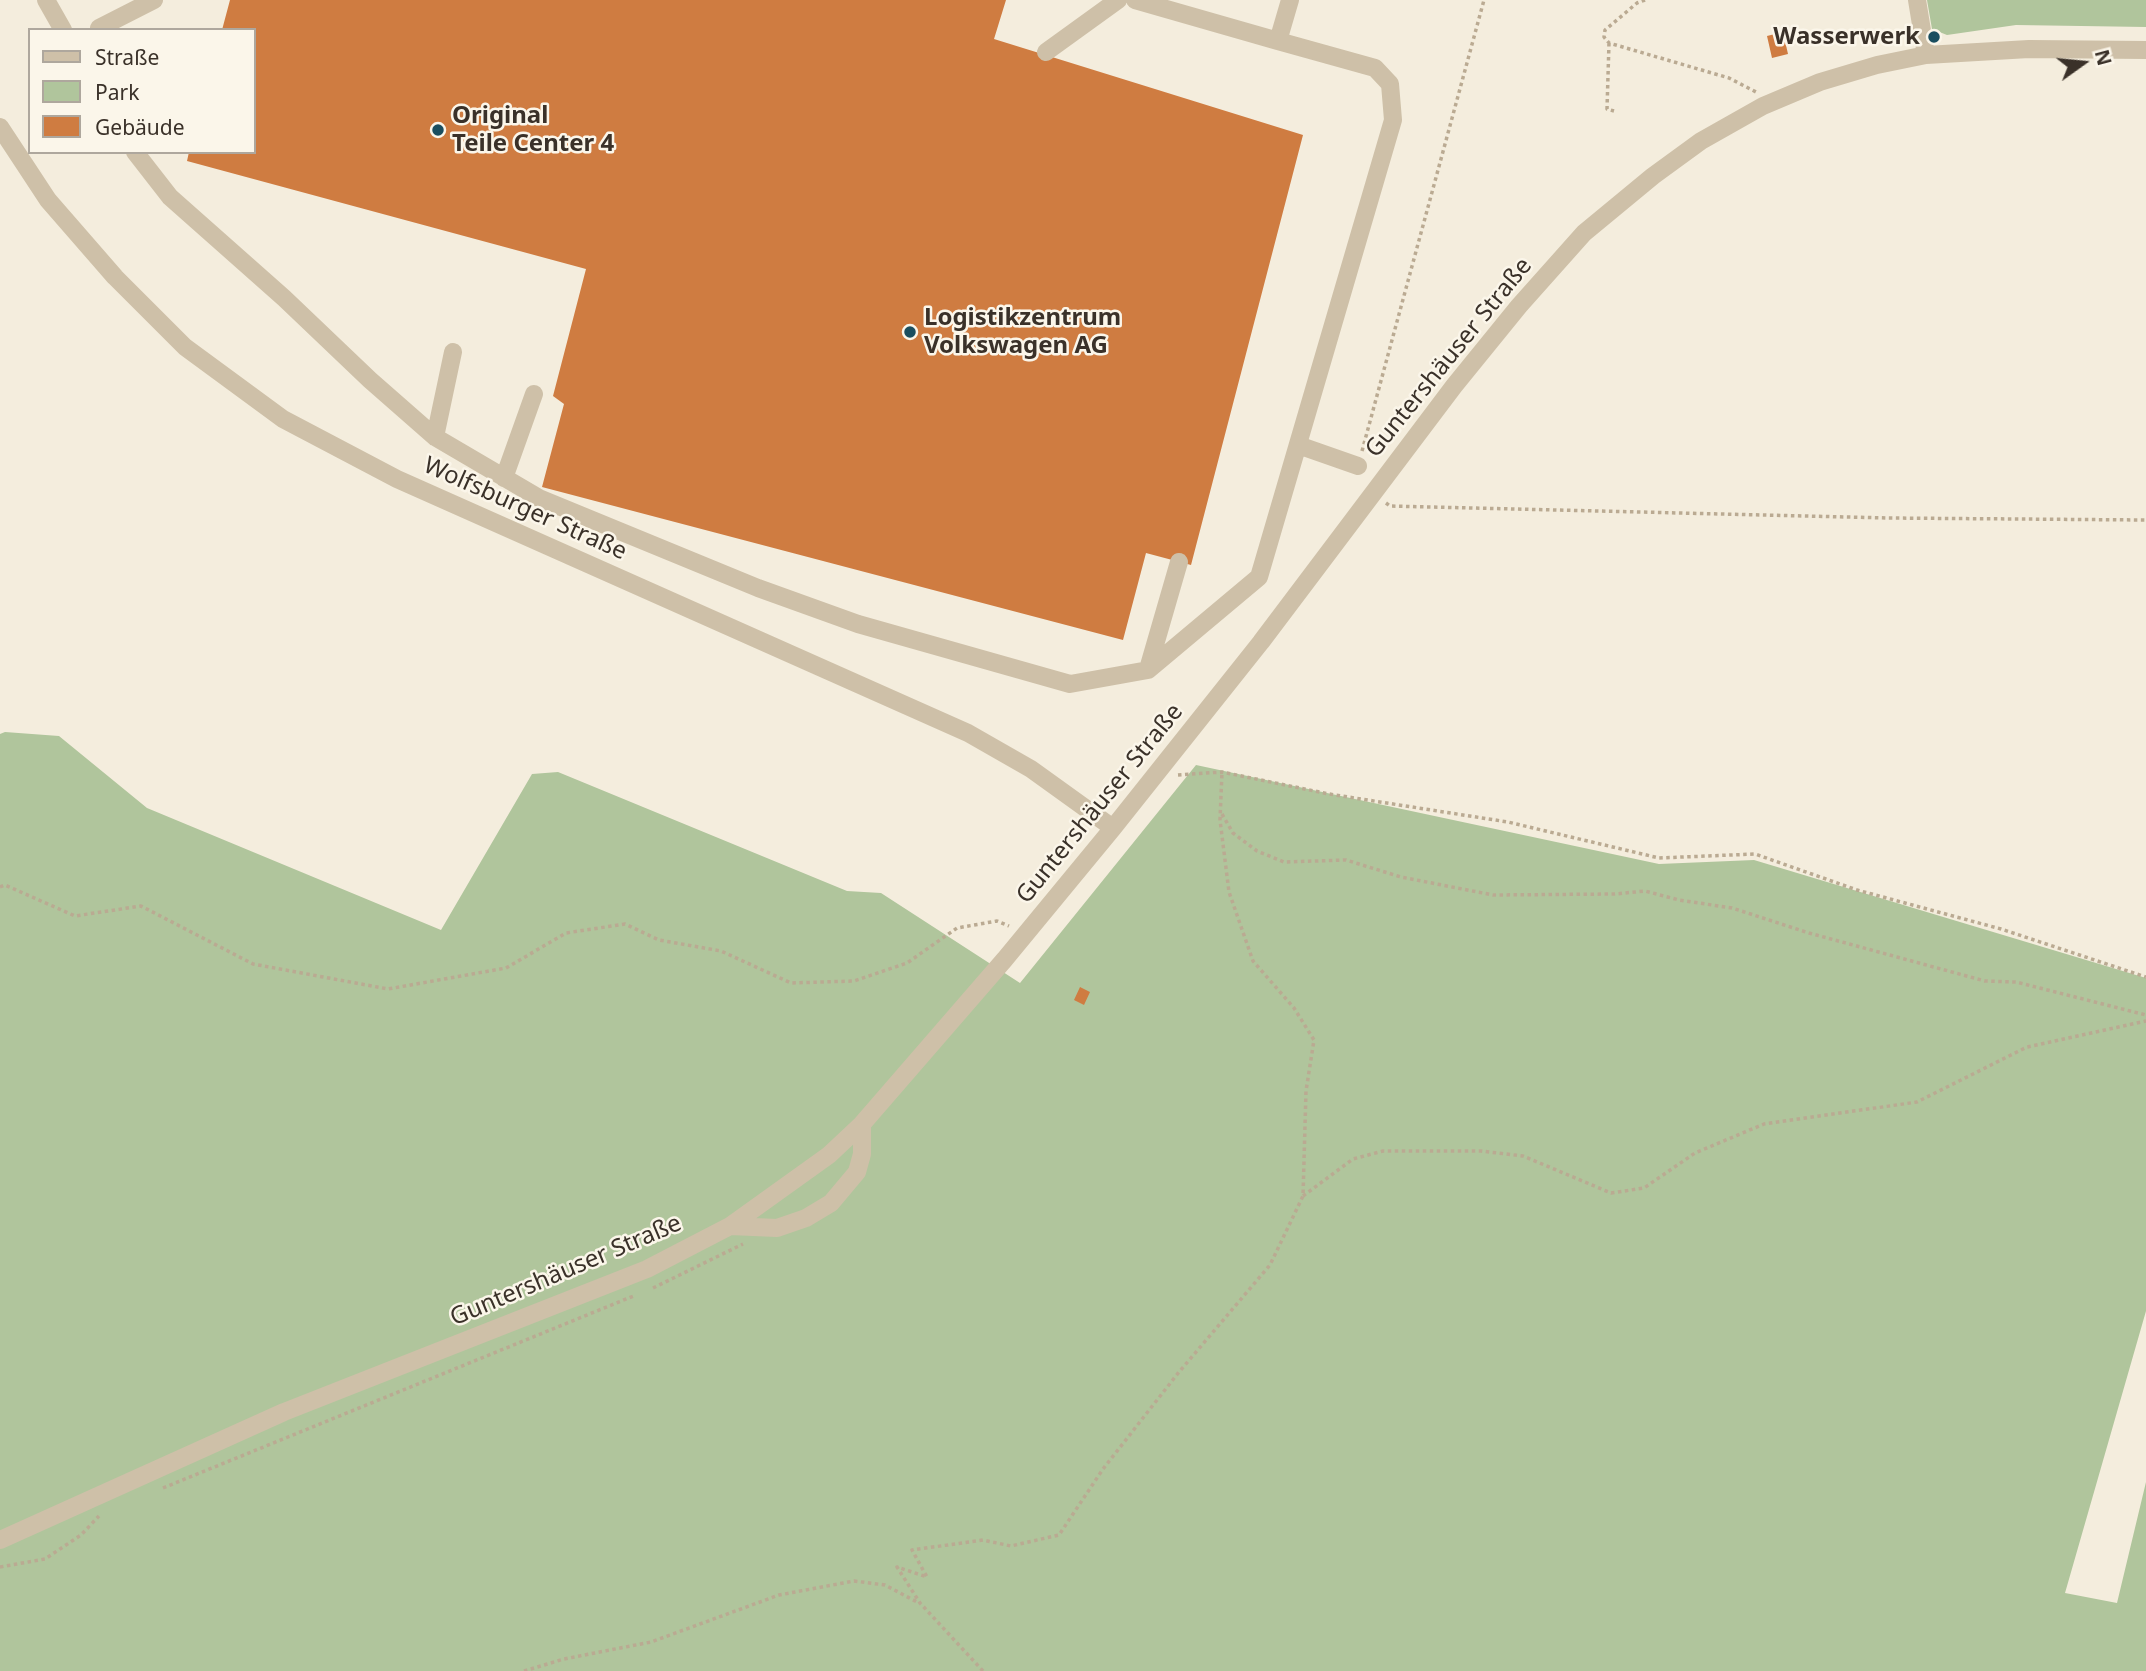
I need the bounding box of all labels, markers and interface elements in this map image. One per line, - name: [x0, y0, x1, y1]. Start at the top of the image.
- place label: Wasserwerk: [1773, 23, 1920, 51]
- legend: [28, 28, 256, 154]
- north arrow: [2048, 28, 2118, 98]
- marker: Wasserwerk: [1926, 29, 1942, 45]
- text: Straße: [95, 43, 159, 71]
- text: N: [2089, 47, 2118, 68]
- text: Park: [95, 78, 139, 106]
- place label: Original Teile Center 4: [452, 102, 614, 158]
- text: Gebäude: [95, 113, 185, 141]
- marker: Original Teile Center 4: [430, 122, 446, 138]
- street label: Guntershäuser Straße: [1360, 252, 1538, 464]
- place label: Logistikzentrum Volkswagen AG: [924, 304, 1121, 360]
- marker: Logistikzentrum Volkswagen AG: [902, 324, 918, 340]
- street label: Wolfsburger Straße: [419, 451, 631, 567]
- street label: Guntershäuser Straße: [1011, 698, 1189, 910]
- street label: Guntershäuser Straße: [446, 1209, 686, 1333]

